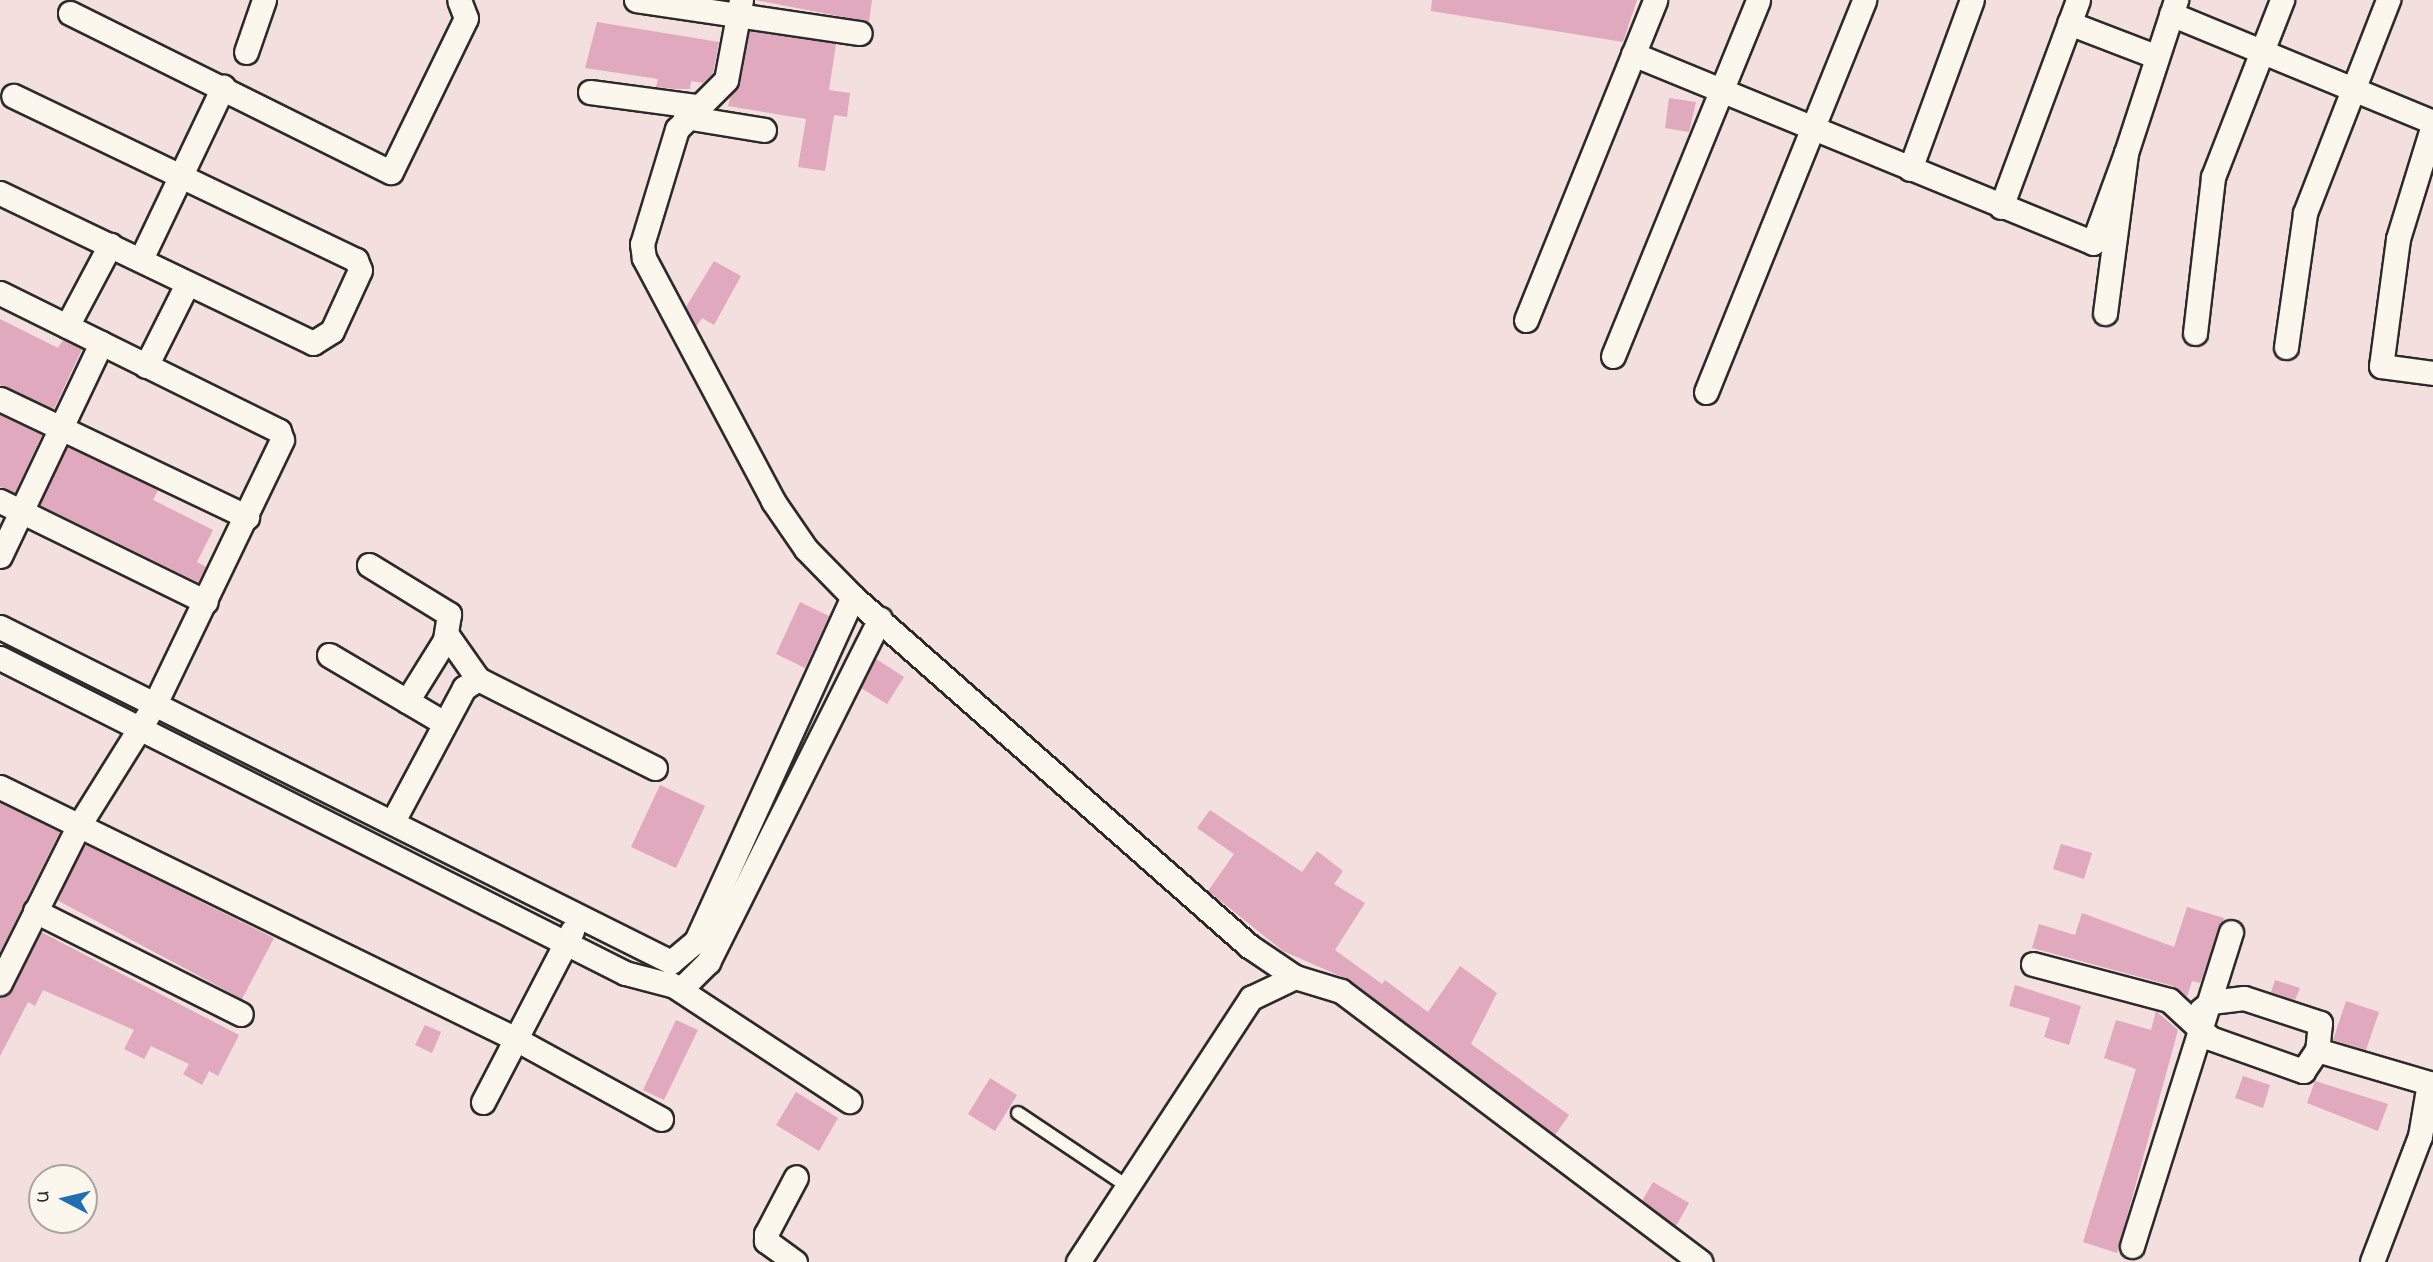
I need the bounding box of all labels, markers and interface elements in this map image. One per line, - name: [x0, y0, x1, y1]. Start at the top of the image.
- north arrow: [28, 1164, 98, 1234]
- text: U: [30, 1189, 58, 1204]

